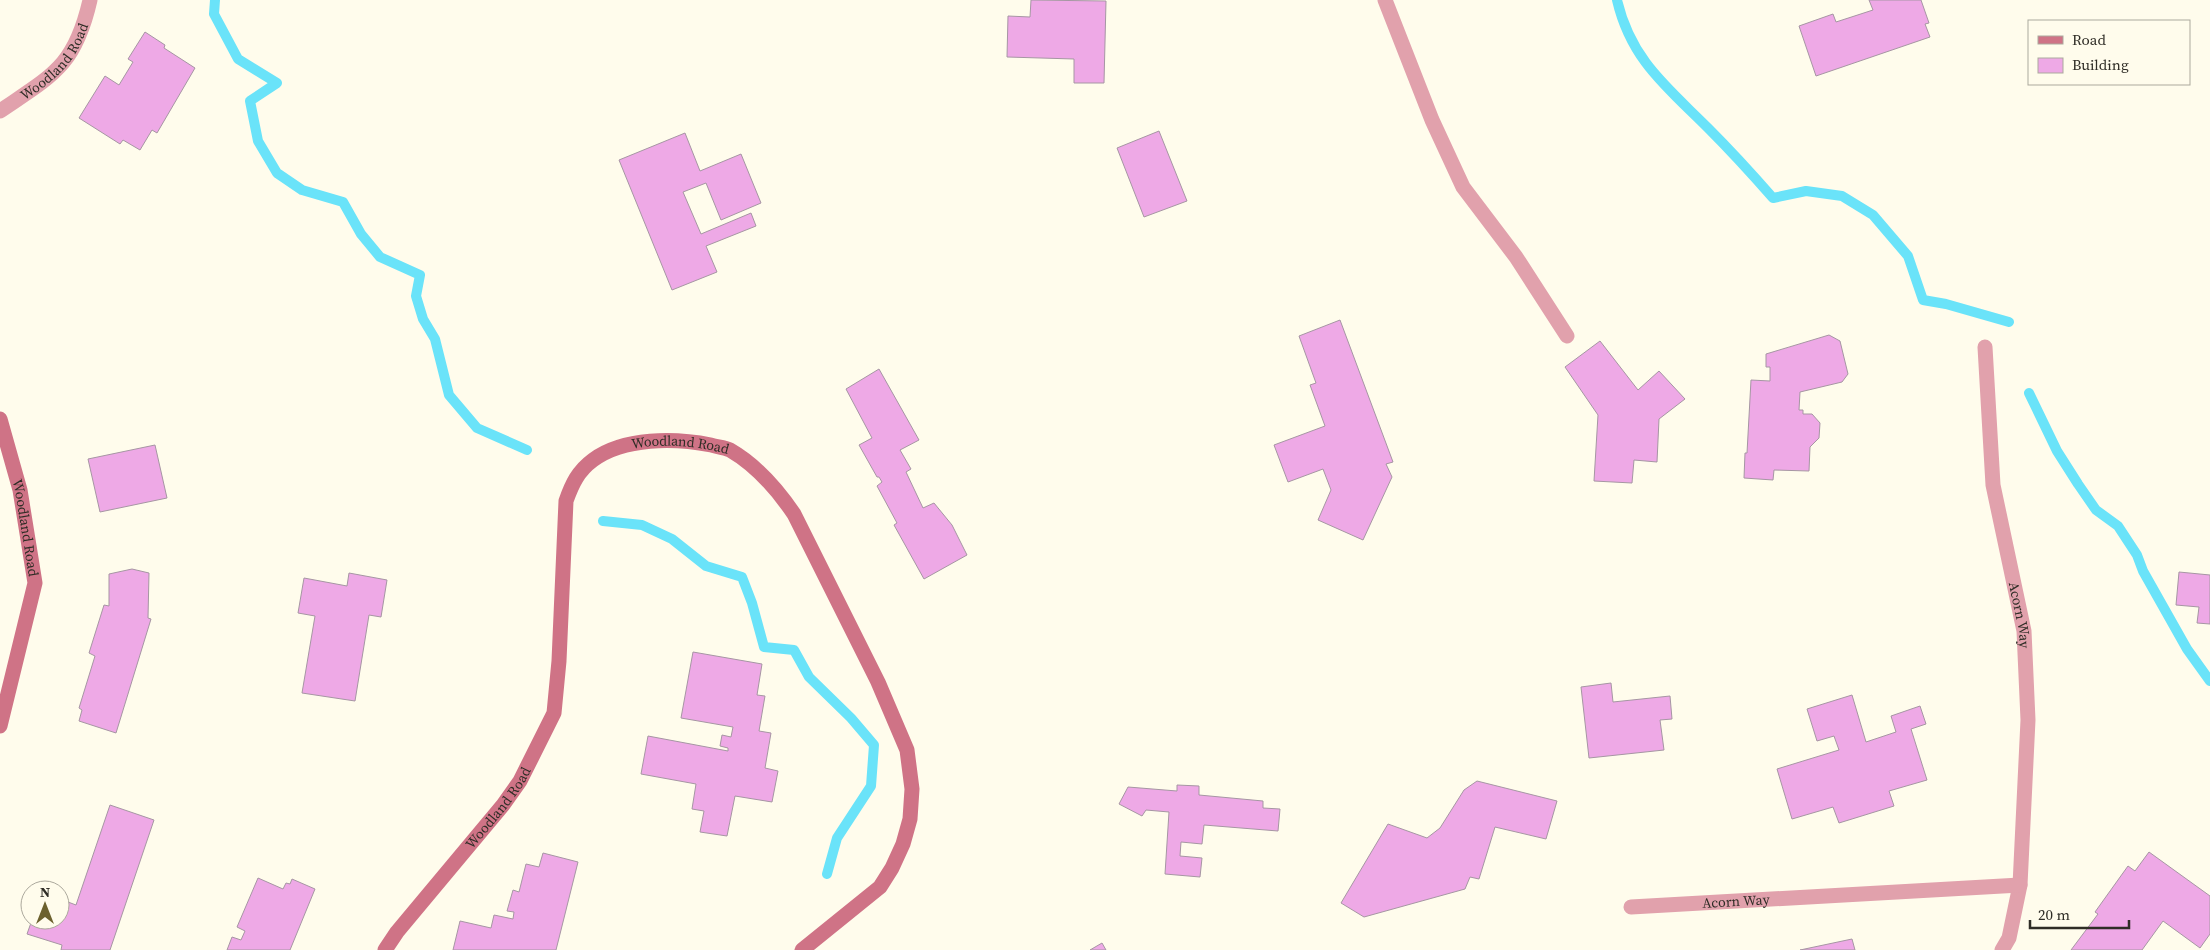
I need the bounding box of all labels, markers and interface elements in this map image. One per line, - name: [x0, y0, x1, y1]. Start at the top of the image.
- street label: Woodland Road: [16, 20, 93, 105]
- legend: [2028, 20, 2190, 85]
- text: Road: [2072, 29, 2106, 50]
- text: Building: [2072, 54, 2129, 75]
- street label: Woodland Road: [630, 431, 732, 459]
- street label: Woodland Road: [7, 477, 44, 578]
- street label: Acorn Way: [2004, 580, 2035, 650]
- street label: Woodland Road: [461, 763, 536, 853]
- north arrow: [20, 880, 70, 930]
- text: N: [40, 882, 50, 902]
- street label: Acorn Way: [1702, 889, 1771, 913]
- scale bar: [2030, 898, 2129, 930]
- text: 20 m: [2038, 904, 2070, 925]

